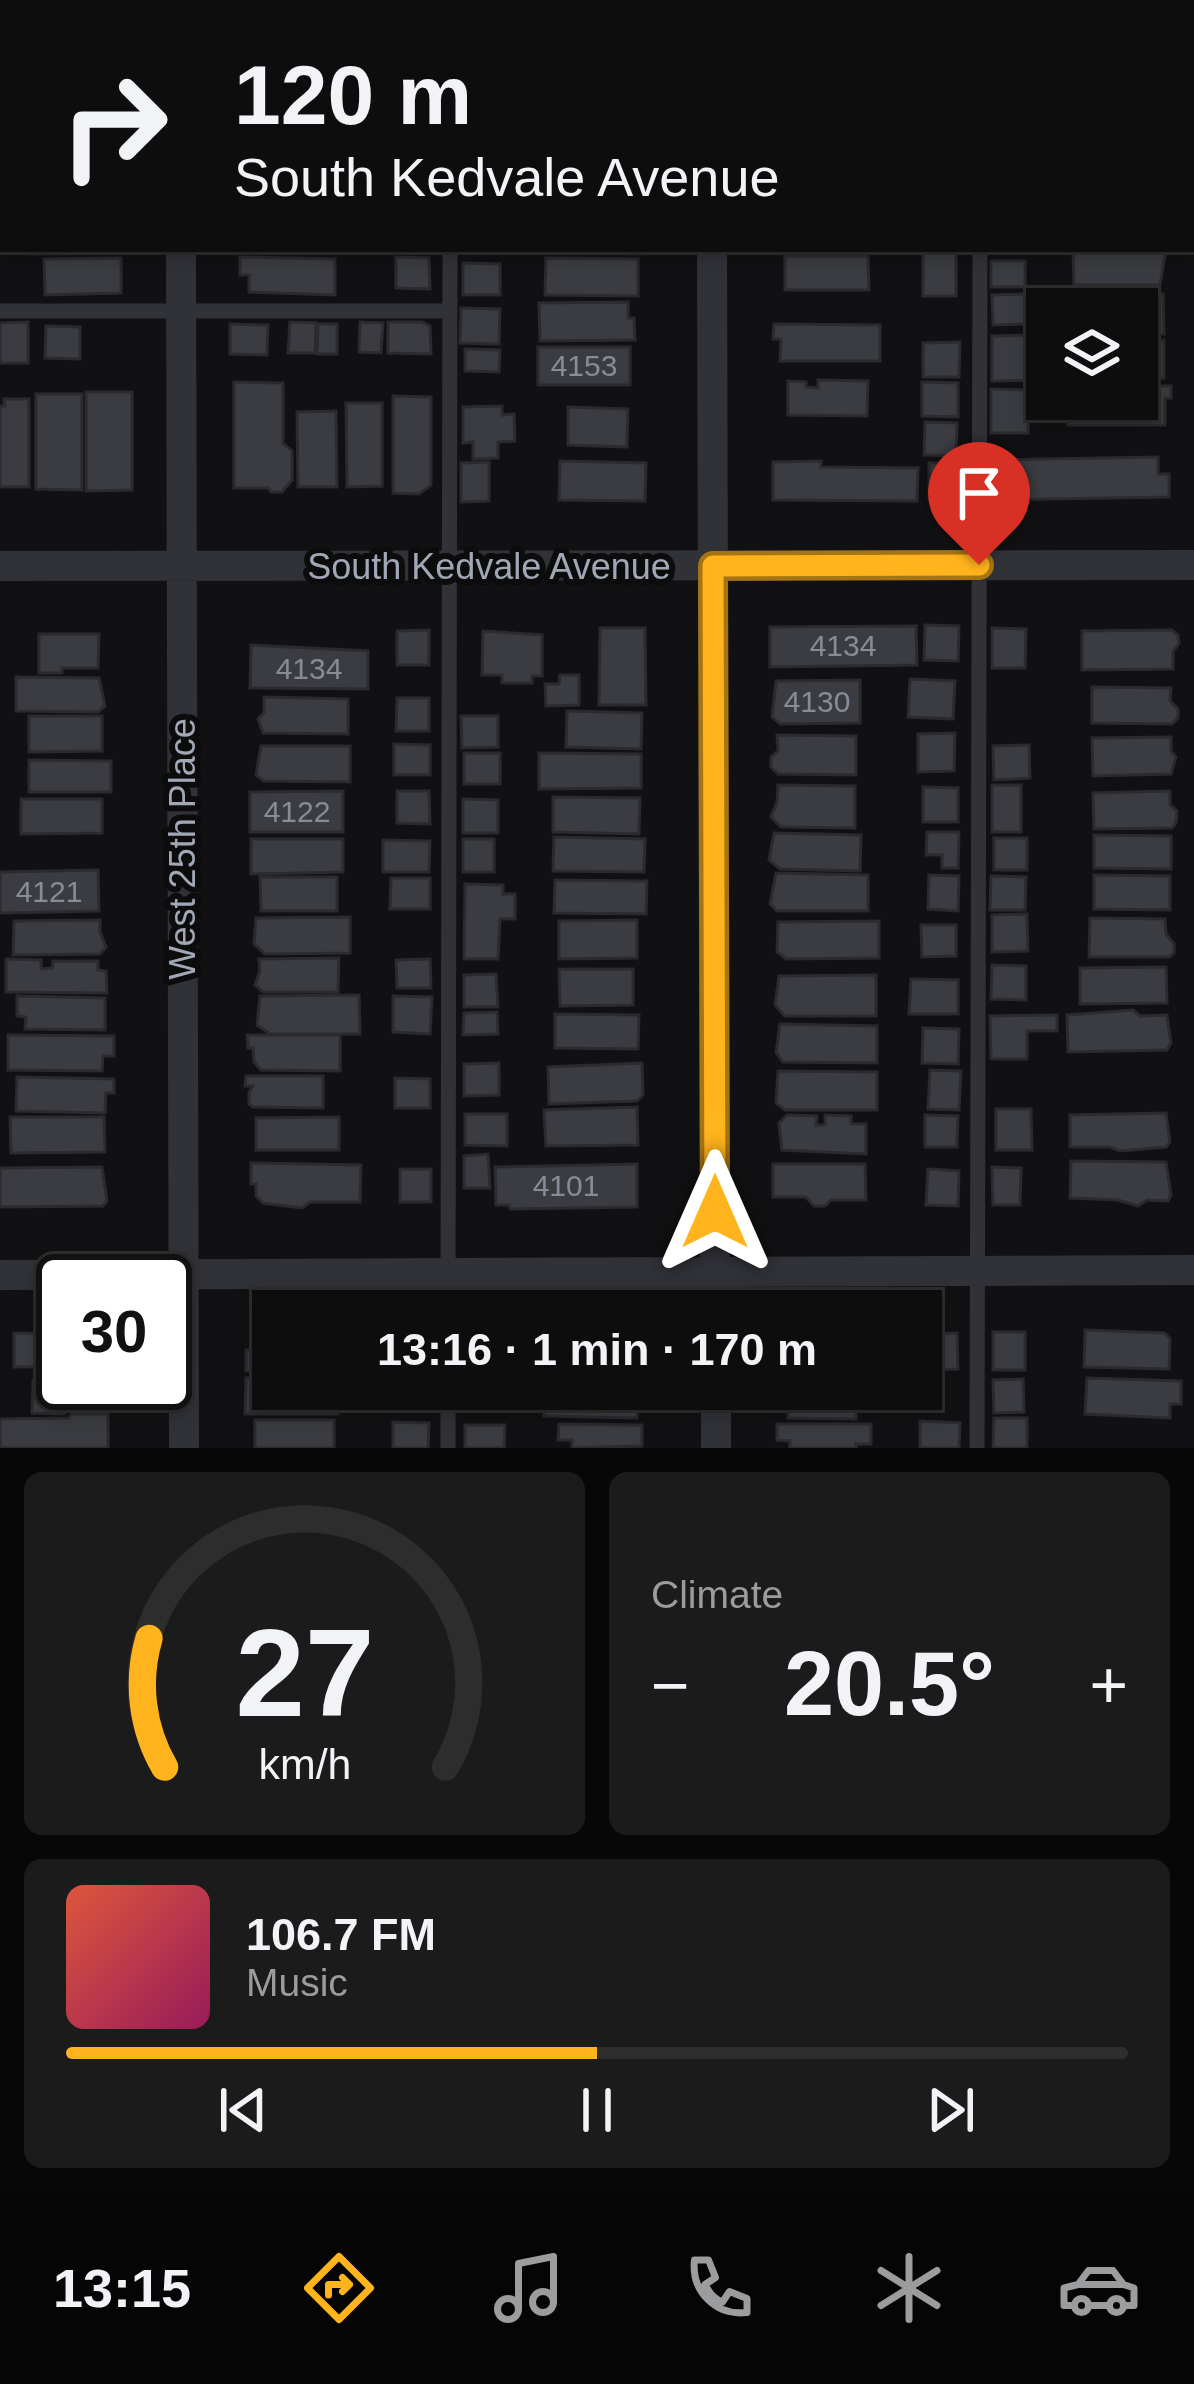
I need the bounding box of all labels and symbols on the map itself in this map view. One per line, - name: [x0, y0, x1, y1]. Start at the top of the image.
- house number: 4153: [551, 349, 617, 382]
- pin: [928, 442, 1030, 565]
- street label: South Kedvale Avenue: [307, 546, 671, 587]
- house number: 4134: [810, 629, 876, 662]
- house number: 4134: [276, 652, 342, 685]
- house number: 4130: [784, 685, 850, 718]
- street label: West 25th Place: [162, 718, 203, 980]
- house number: 4122: [264, 795, 330, 828]
- house number: 4121: [16, 875, 82, 908]
- position arrow: [652, 1149, 778, 1275]
- house number: 4101: [533, 1169, 599, 1202]
- speed limit sign: 30: [36, 1254, 192, 1410]

